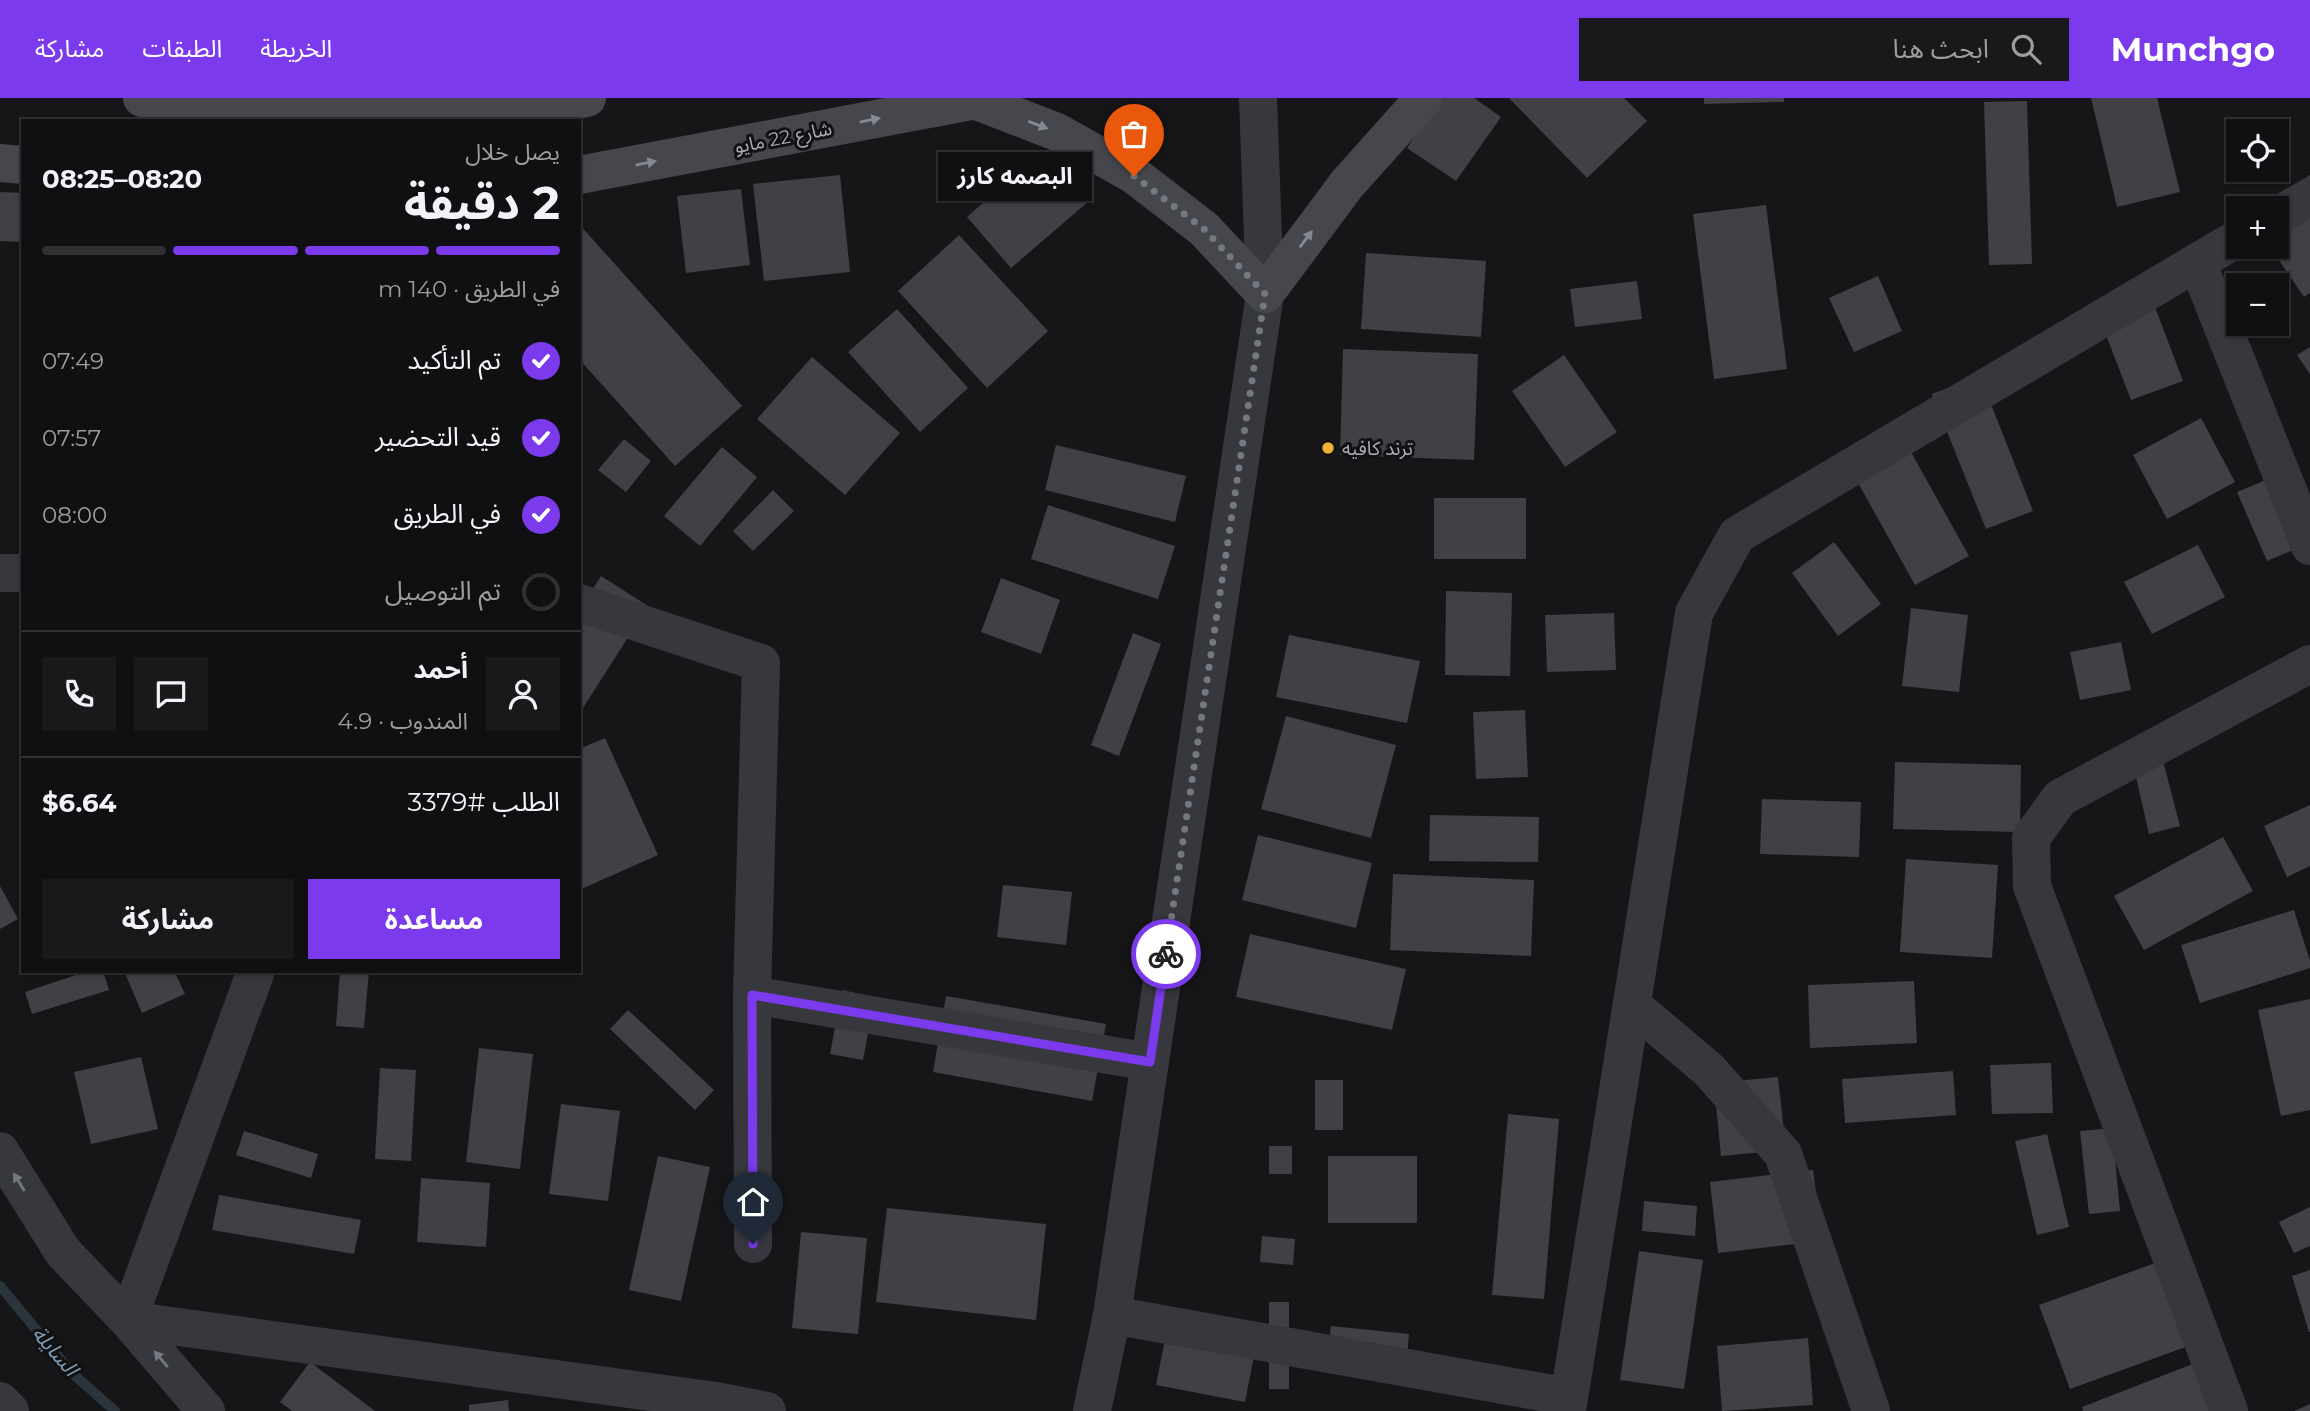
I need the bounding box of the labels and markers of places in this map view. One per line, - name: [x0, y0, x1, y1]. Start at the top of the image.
- pin: [1104, 104, 1164, 176]
- callout: البصمه كارز: [938, 152, 1092, 200]
- place label: ترند كافيه: [1342, 437, 1413, 460]
- marker: ترند كافيه: [1320, 440, 1336, 456]
- pin: [723, 1172, 783, 1244]

